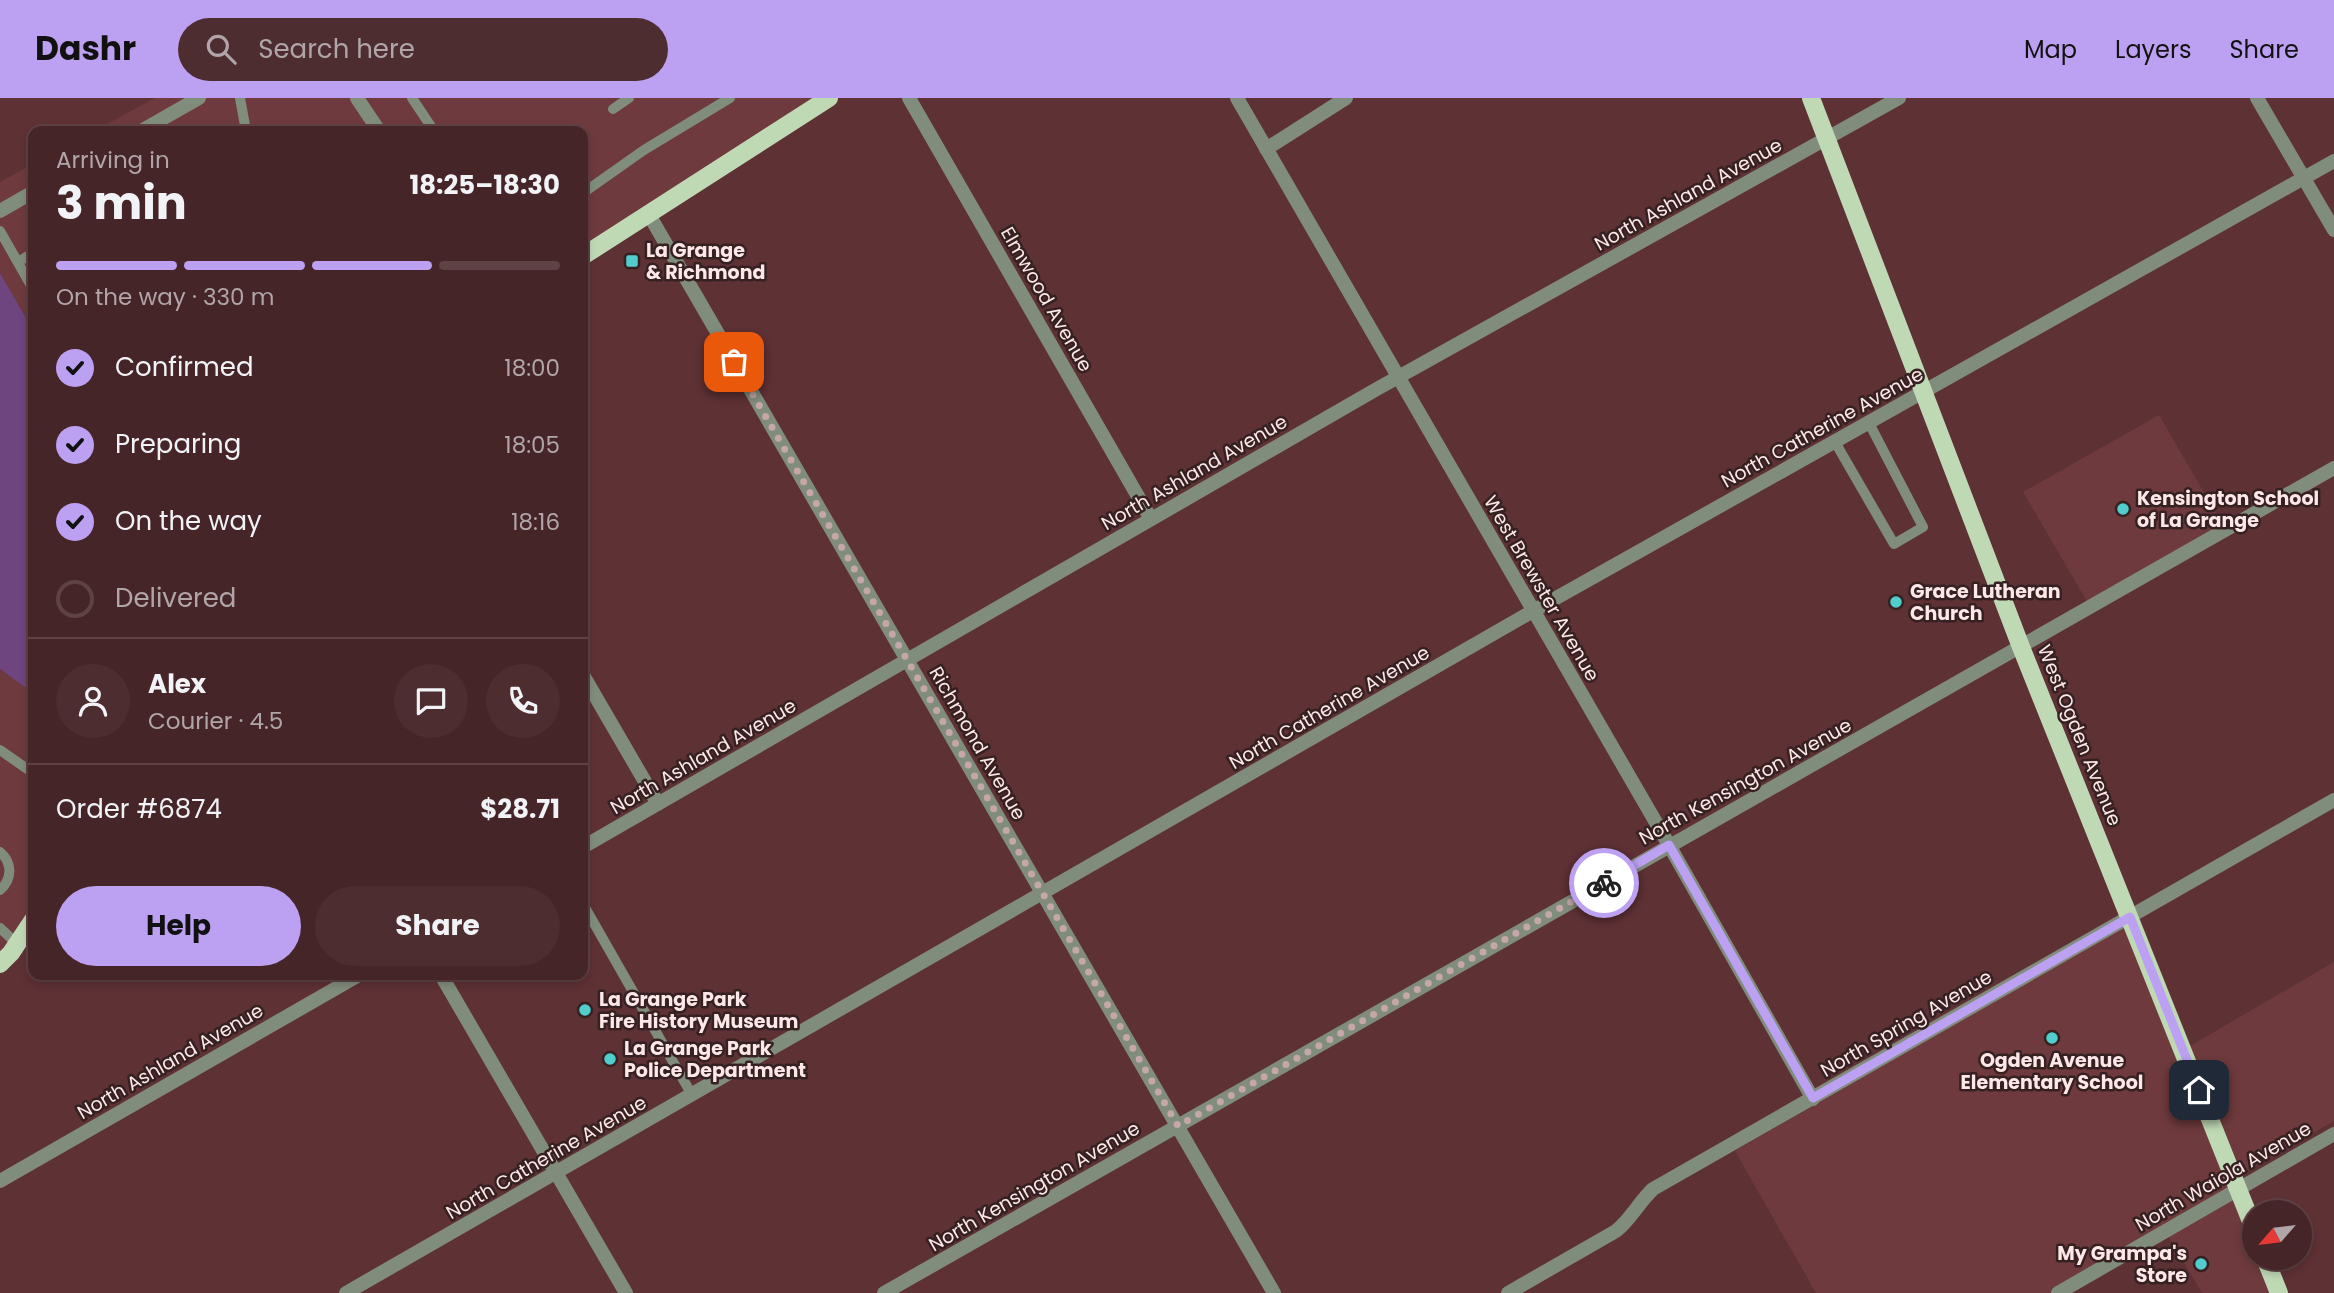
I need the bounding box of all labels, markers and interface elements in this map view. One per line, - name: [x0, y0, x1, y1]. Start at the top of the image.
- search box: [178, 18, 668, 81]
- text: Dashr: [35, 25, 136, 72]
- icon: search: [202, 30, 240, 68]
- text: Search here: [258, 31, 415, 67]
- text: Map: [2024, 33, 2077, 66]
- text: Layers: [2115, 33, 2191, 66]
- text: Share: [2229, 33, 2299, 66]
- street label: North Ashland Avenue: [1590, 132, 1787, 257]
- text: Arriving in: [56, 144, 170, 176]
- text: 18:25–18:30: [409, 167, 560, 203]
- text: 3 min: [56, 171, 187, 235]
- street label: Elmwood Avenue: [994, 222, 1099, 377]
- place label: La Grange & Richmond: [646, 237, 765, 286]
- marker: La Grange & Richmond: [624, 253, 640, 269]
- text: On the way · 330 m: [56, 281, 274, 313]
- pin: [704, 332, 764, 392]
- icon: bag: [715, 343, 753, 381]
- icon: check: [56, 349, 94, 387]
- text: Confirmed: [115, 349, 253, 385]
- text: 18:00: [504, 352, 560, 384]
- street label: North Catherine Avenue: [1716, 361, 1928, 494]
- street label: North Ashland Avenue: [1096, 408, 1292, 537]
- icon: check: [56, 426, 94, 464]
- text: Preparing: [115, 426, 241, 462]
- text: 18:05: [504, 429, 560, 461]
- place label: Kensington School of La Grange: [2137, 485, 2319, 534]
- street label: West Brewster Avenue: [1477, 490, 1606, 686]
- marker: Kensington School of La Grange: [2115, 501, 2131, 517]
- icon: check: [56, 503, 94, 541]
- text: On the way: [115, 503, 262, 539]
- text: 18:16: [511, 506, 560, 538]
- place label: Grace Lutheran Church: [1910, 578, 2061, 627]
- text: Delivered: [115, 580, 236, 616]
- marker: Grace Lutheran Church: [1888, 594, 1904, 610]
- street label: North Catherine Avenue: [1224, 639, 1434, 776]
- street label: West Ogden Avenue: [2031, 641, 2128, 830]
- street label: Richmond Avenue: [923, 662, 1033, 825]
- button: person: [56, 664, 130, 738]
- button: chat: [394, 664, 468, 738]
- button: phone: [486, 664, 560, 738]
- text: Alex: [148, 666, 206, 702]
- street label: North Ashland Avenue: [605, 692, 801, 821]
- text: Courier · 4.5: [148, 705, 283, 737]
- street label: North Kensington Avenue: [1634, 712, 1856, 851]
- text: Order #6874: [56, 791, 222, 827]
- text: $28.71: [480, 791, 560, 827]
- courier: [1569, 848, 1639, 918]
- icon: bike: [1585, 864, 1623, 902]
- button: Help: [56, 886, 301, 966]
- button: Share: [315, 886, 560, 966]
- street label: North Spring Avenue: [1816, 963, 1997, 1084]
- place label: La Grange Park Fire History Museum: [599, 986, 798, 1035]
- street label: North Ashland Avenue: [72, 997, 268, 1126]
- marker: La Grange Park Fire History Museum: [577, 1002, 593, 1018]
- marker: Ogden Avenue Elementary School: [2044, 1030, 2060, 1046]
- place label: La Grange Park Police Department: [624, 1035, 806, 1084]
- place label: Ogden Avenue Elementary School: [1961, 1047, 2143, 1096]
- marker: La Grange Park Police Department: [602, 1051, 618, 1067]
- pin: [2169, 1060, 2229, 1120]
- icon: home: [2180, 1071, 2218, 1109]
- street label: North Catherine Avenue: [441, 1089, 651, 1226]
- street label: North Kensington Avenue: [924, 1115, 1145, 1258]
- street label: North Waiola Avenue: [2130, 1115, 2316, 1238]
- north arrow: [2242, 1200, 2312, 1270]
- map controls: [2242, 1200, 2312, 1270]
- place label: My Grampa's Store: [2057, 1240, 2187, 1289]
- marker: My Grampa's Store: [2193, 1256, 2209, 1272]

